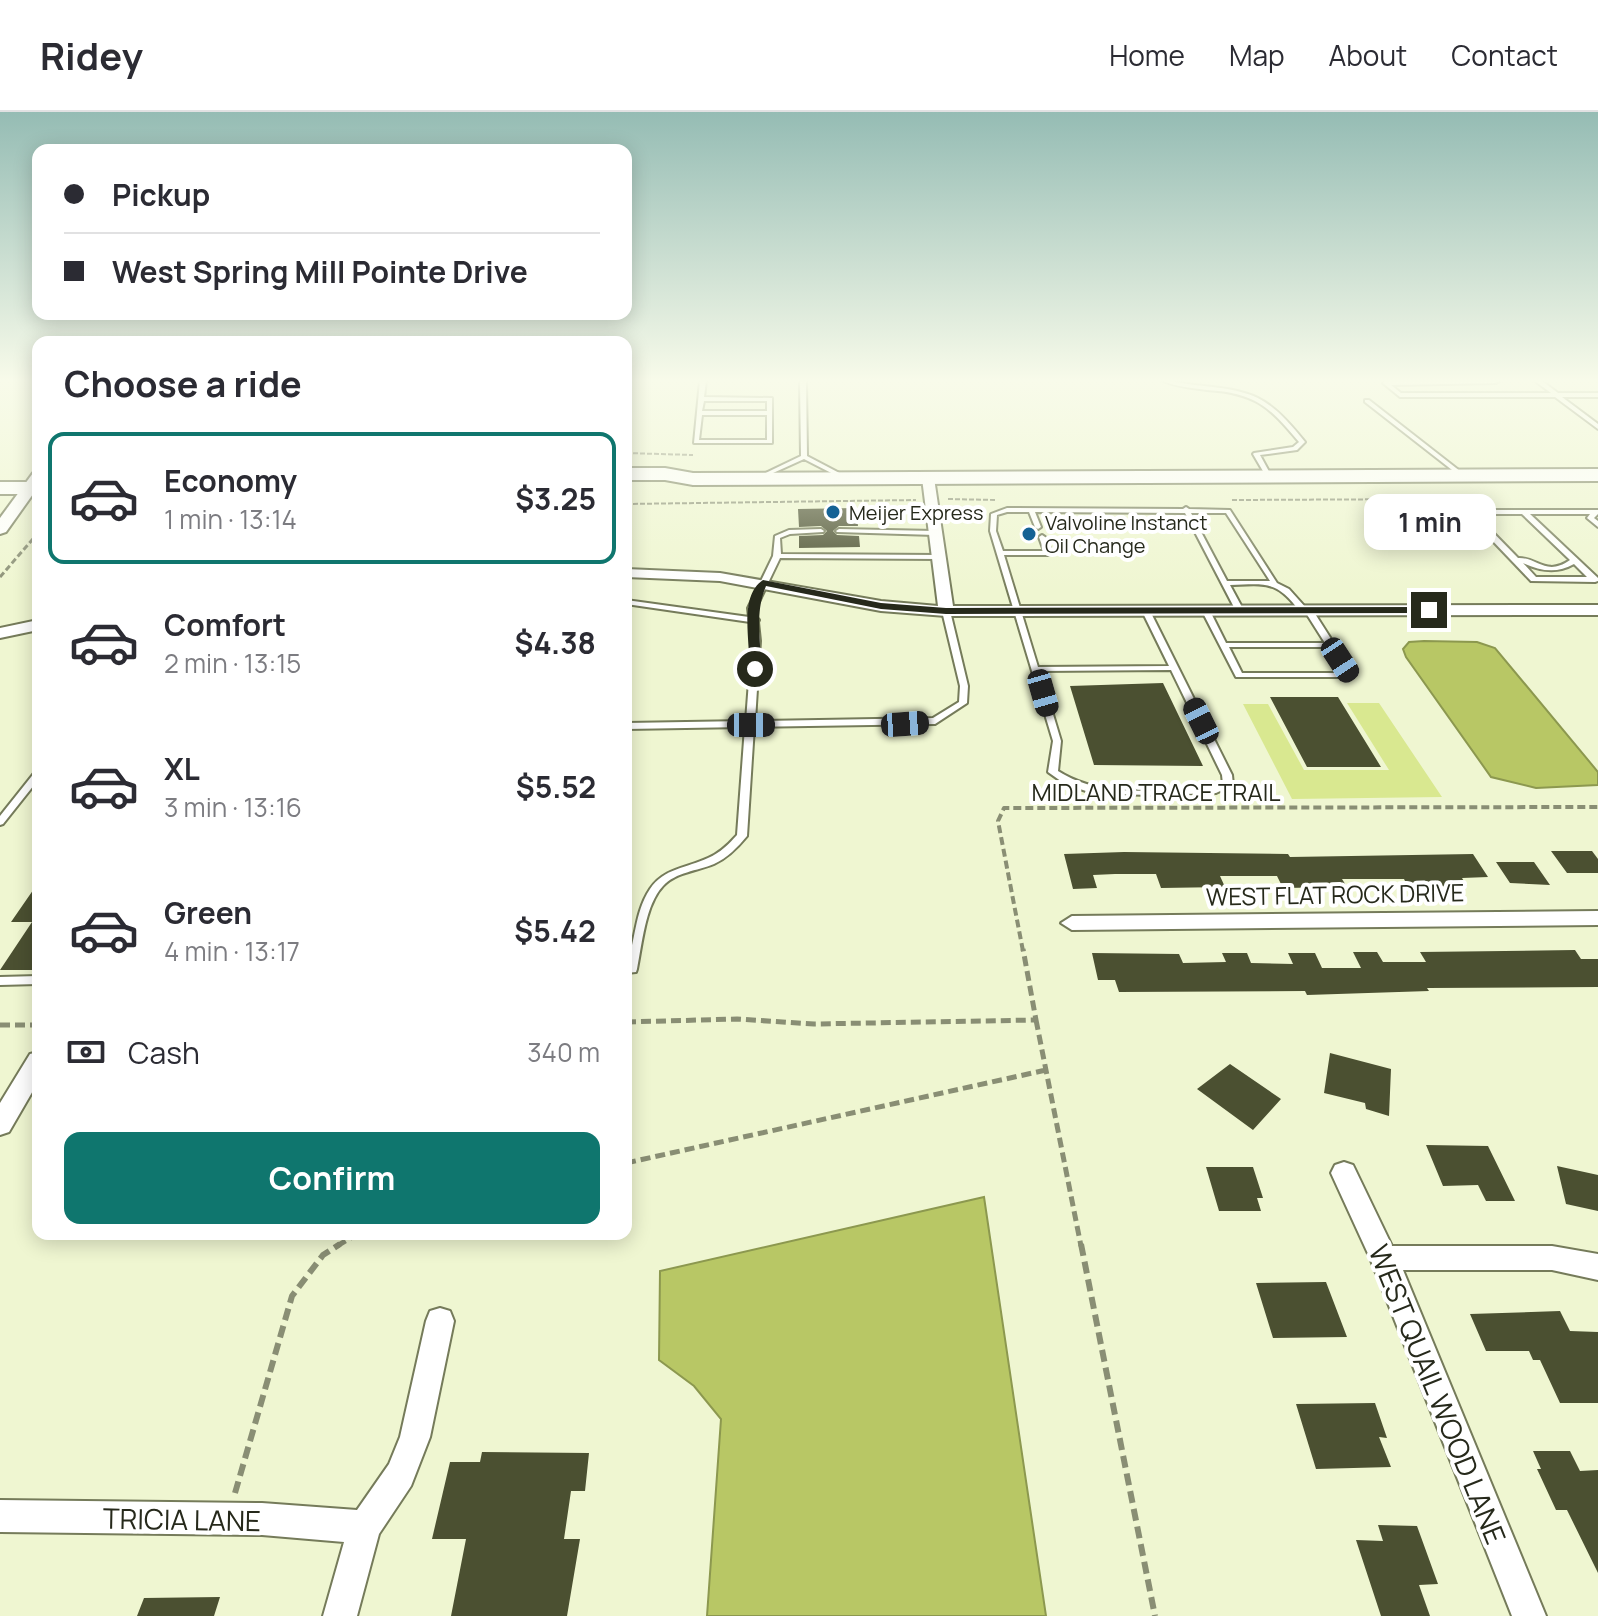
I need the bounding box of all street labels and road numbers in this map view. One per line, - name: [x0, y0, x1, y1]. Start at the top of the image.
- street label: MIDLAND TRACE TRAIL: [1031, 775, 1281, 808]
- street label: WEST FLAT ROCK DRIVE: [1206, 875, 1464, 913]
- street label: WEST QUAIL WOOD LANE: [1361, 1239, 1515, 1549]
- street label: TRICIA LANE: [103, 1499, 261, 1539]

